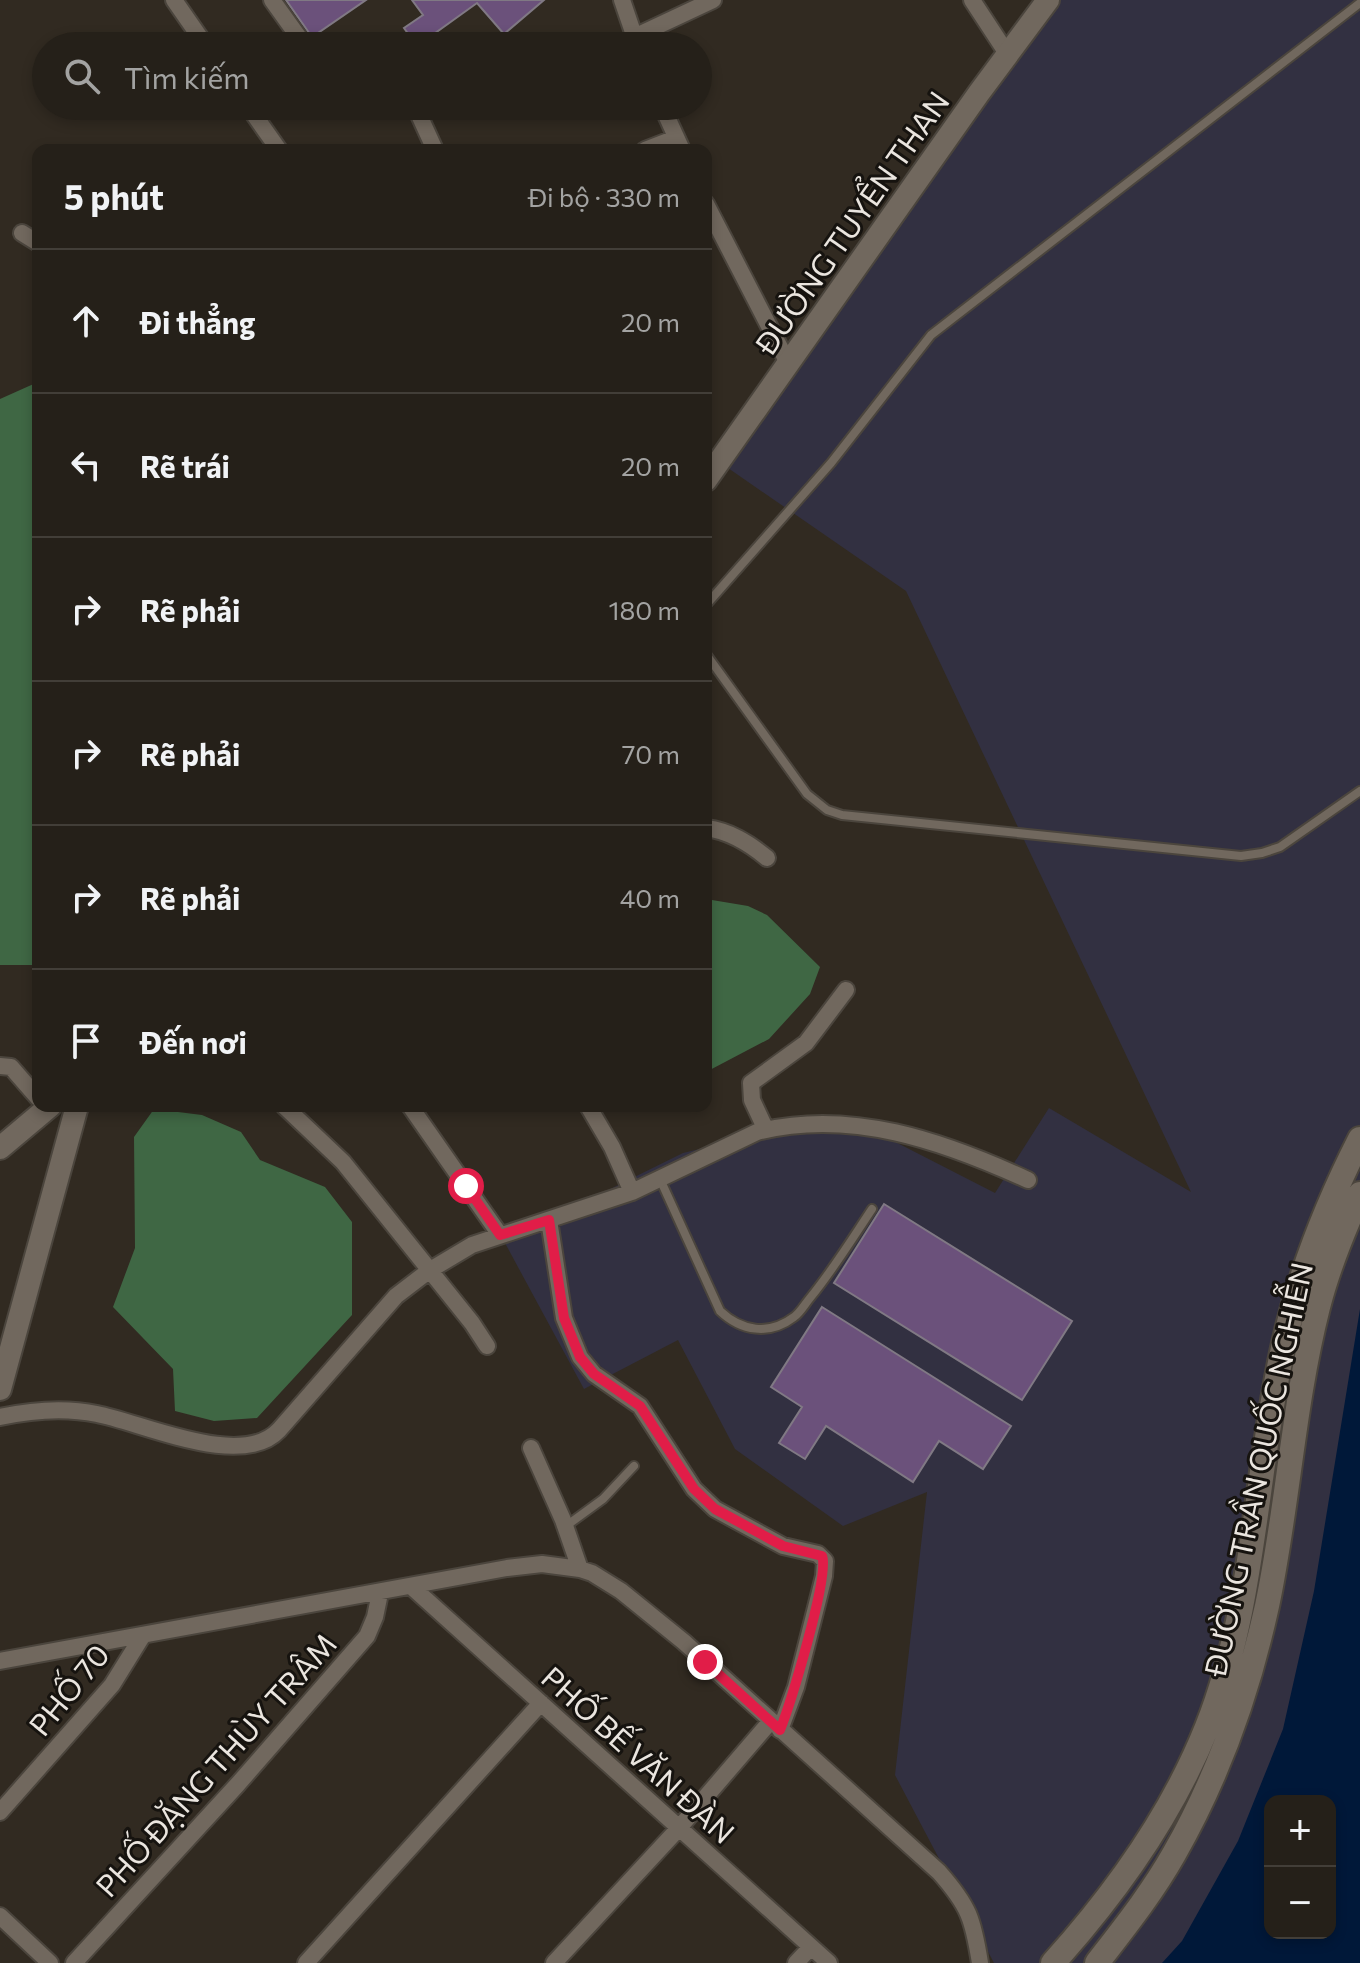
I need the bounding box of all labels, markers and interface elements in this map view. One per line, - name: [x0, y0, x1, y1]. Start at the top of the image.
- search box: [32, 32, 712, 120]
- icon: search: [60, 54, 104, 98]
- text: Tìm kiếm: [124, 58, 249, 95]
- street label: ĐƯỜNG TUYỂN THAN: [744, 82, 956, 361]
- text: 5 phút: [64, 175, 164, 217]
- text: Đi bộ · 330 m: [528, 181, 680, 212]
- icon: ahead: [64, 299, 108, 343]
- text: Đi thẳng: [140, 303, 256, 340]
- text: 20 m: [621, 306, 680, 337]
- icon: left: [64, 443, 108, 487]
- text: Rẽ trái: [140, 447, 230, 484]
- text: 20 m: [621, 450, 680, 481]
- icon: right: [64, 587, 108, 631]
- text: Rẽ phải: [140, 591, 240, 628]
- text: 180 m: [608, 594, 680, 625]
- icon: right: [64, 731, 108, 775]
- text: Rẽ phải: [140, 735, 240, 772]
- text: 70 m: [622, 738, 680, 769]
- icon: right: [64, 875, 108, 919]
- text: Rẽ phải: [140, 879, 240, 916]
- text: 40 m: [620, 882, 680, 913]
- icon: arrive: [64, 1019, 108, 1063]
- text: Đến nơi: [140, 1023, 247, 1060]
- route start: [448, 1168, 484, 1204]
- street label: ĐƯỜNG TRẦN QUỐC NGHIỄN: [1192, 1258, 1319, 1680]
- street label: PHỐ ĐẶNG THÙY TRÂM: [86, 1623, 343, 1903]
- street label: PHỐ 70: [18, 1635, 116, 1742]
- route end: [687, 1644, 723, 1680]
- street label: PHỐ BẾ VĂN ĐÀN: [535, 1656, 744, 1850]
- map controls: [1264, 1795, 1336, 1939]
- button: +: [1264, 1795, 1336, 1867]
- button: −: [1264, 1867, 1336, 1939]

